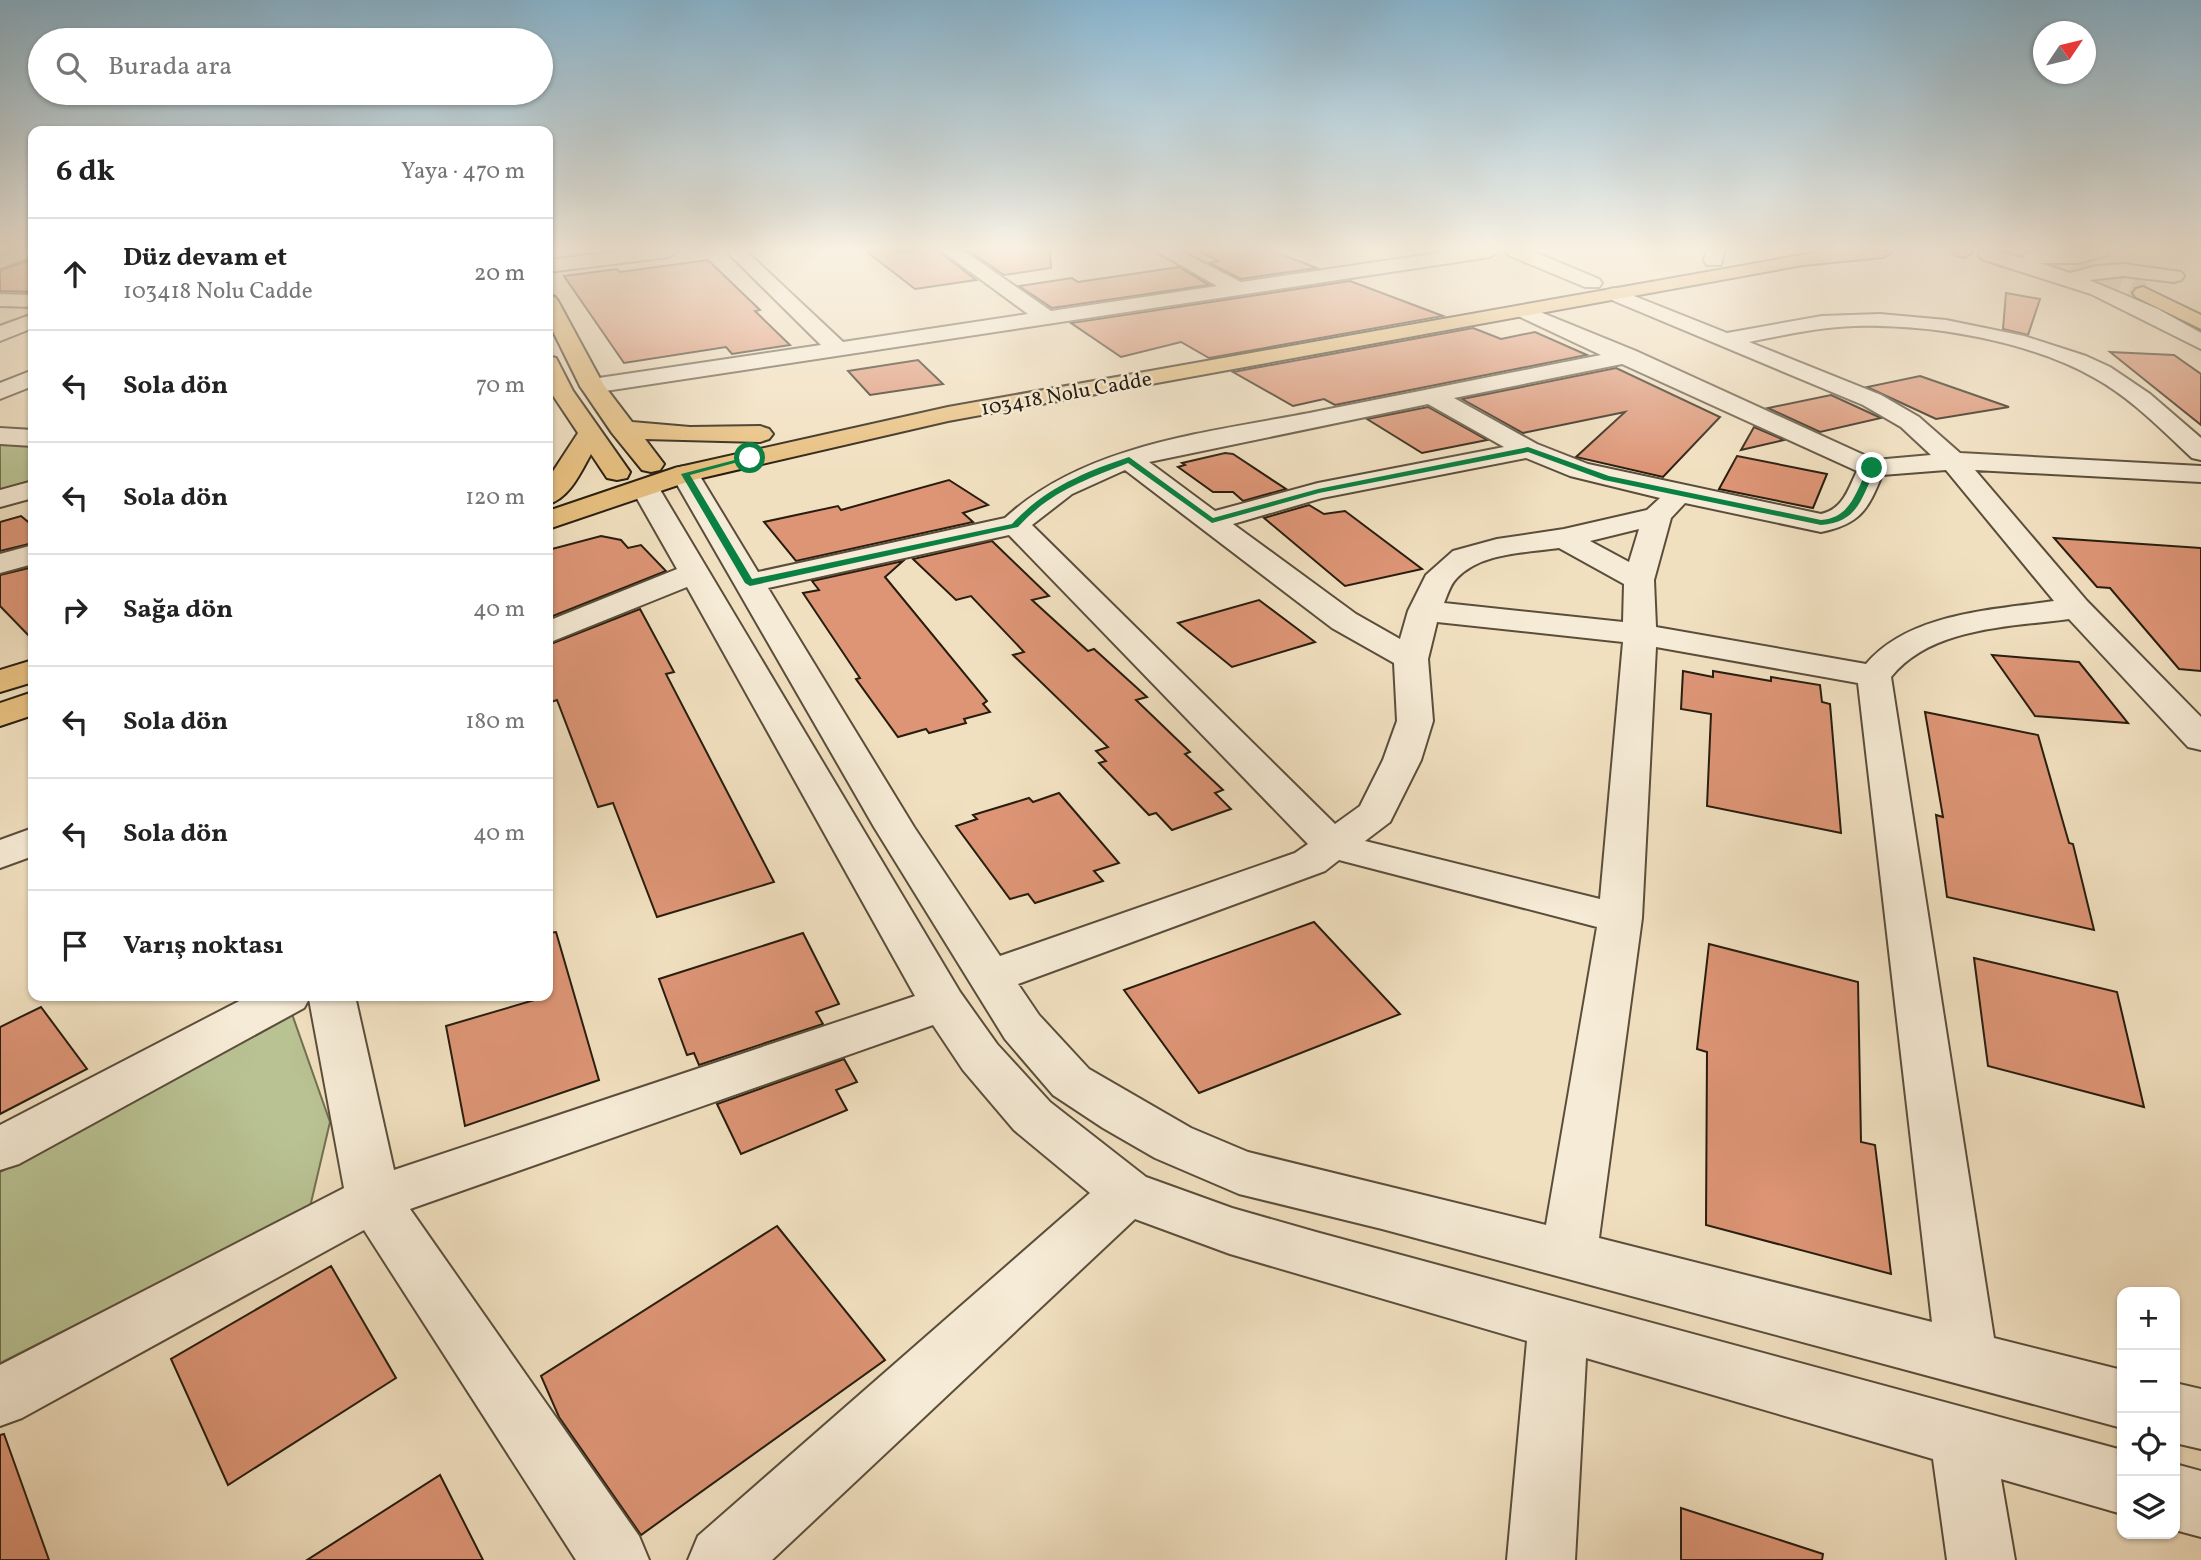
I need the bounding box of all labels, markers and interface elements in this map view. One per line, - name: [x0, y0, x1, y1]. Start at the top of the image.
- north arrow: [2033, 21, 2096, 84]
- search box: [28, 28, 553, 105]
- icon: search: [52, 48, 90, 86]
- text: Burada ara: [108, 49, 232, 85]
- text: 6 dk: [56, 151, 115, 193]
- text: Yaya · 470 m: [401, 156, 525, 188]
- text: Düz devam et: [123, 240, 287, 276]
- icon: ahead: [56, 255, 94, 293]
- text: 20 m: [474, 258, 525, 290]
- text: 103418 Nolu Cadde: [123, 276, 313, 308]
- street label: 103418 Nolu Cadde: [978, 365, 1154, 424]
- icon: left: [56, 367, 94, 405]
- text: Sola dön: [123, 368, 228, 404]
- text: 70 m: [476, 370, 525, 402]
- route start: [734, 442, 765, 473]
- route end: [1856, 452, 1887, 483]
- icon: left: [56, 479, 94, 517]
- text: Sola dön: [123, 480, 228, 516]
- text: 120 m: [465, 482, 525, 514]
- icon: right: [56, 591, 94, 629]
- text: Sağa dön: [123, 592, 233, 628]
- text: 40 m: [473, 594, 525, 626]
- icon: left: [56, 703, 94, 741]
- text: Sola dön: [123, 704, 228, 740]
- text: 180 m: [466, 706, 525, 738]
- icon: left: [56, 815, 94, 853]
- text: Sola dön: [123, 816, 228, 852]
- text: 40 m: [473, 818, 525, 850]
- icon: arrive: [56, 927, 94, 965]
- text: Varış noktası: [123, 928, 284, 964]
- map controls: [2117, 1287, 2180, 1539]
- button: +: [2117, 1287, 2180, 1350]
- button: −: [2117, 1350, 2180, 1413]
- button: locate: [2117, 1413, 2180, 1476]
- button: layers: [2117, 1476, 2180, 1539]

